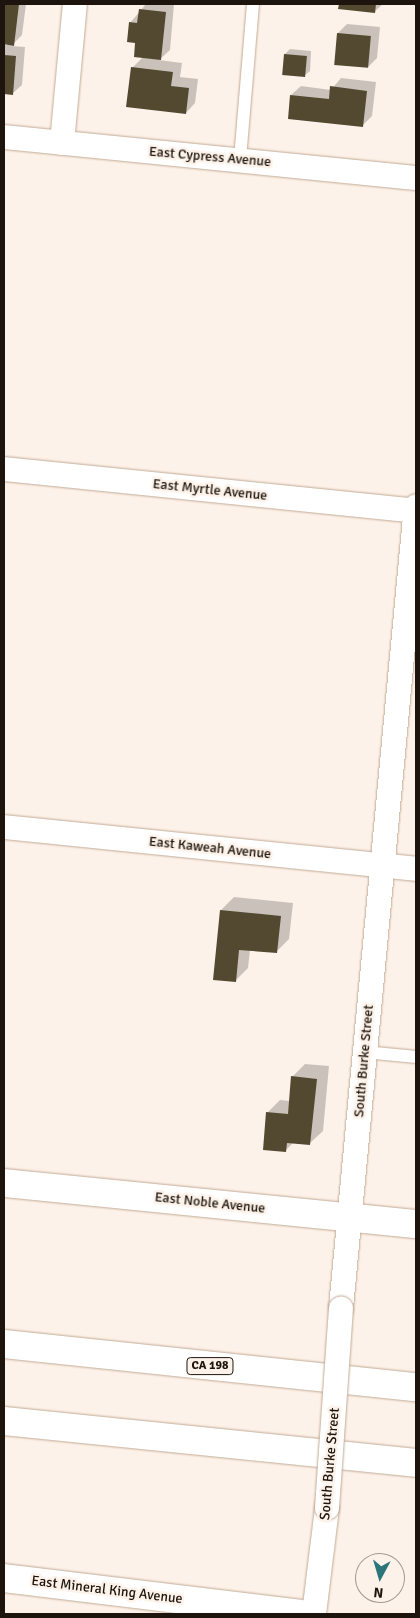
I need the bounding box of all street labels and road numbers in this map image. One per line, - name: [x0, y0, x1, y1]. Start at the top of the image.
- street label: East Cypress Avenue: [148, 143, 272, 171]
- street label: East Myrtle Avenue: [152, 476, 268, 504]
- street label: East Kaweah Avenue: [148, 833, 272, 863]
- street label: South Burke Street: [351, 1004, 377, 1118]
- street label: East Noble Avenue: [154, 1189, 266, 1217]
- road number: CA 198: [186, 1356, 234, 1375]
- street label: South Burke Street: [317, 1407, 343, 1521]
- street label: East Mineral King Avenue: [30, 1572, 184, 1608]

